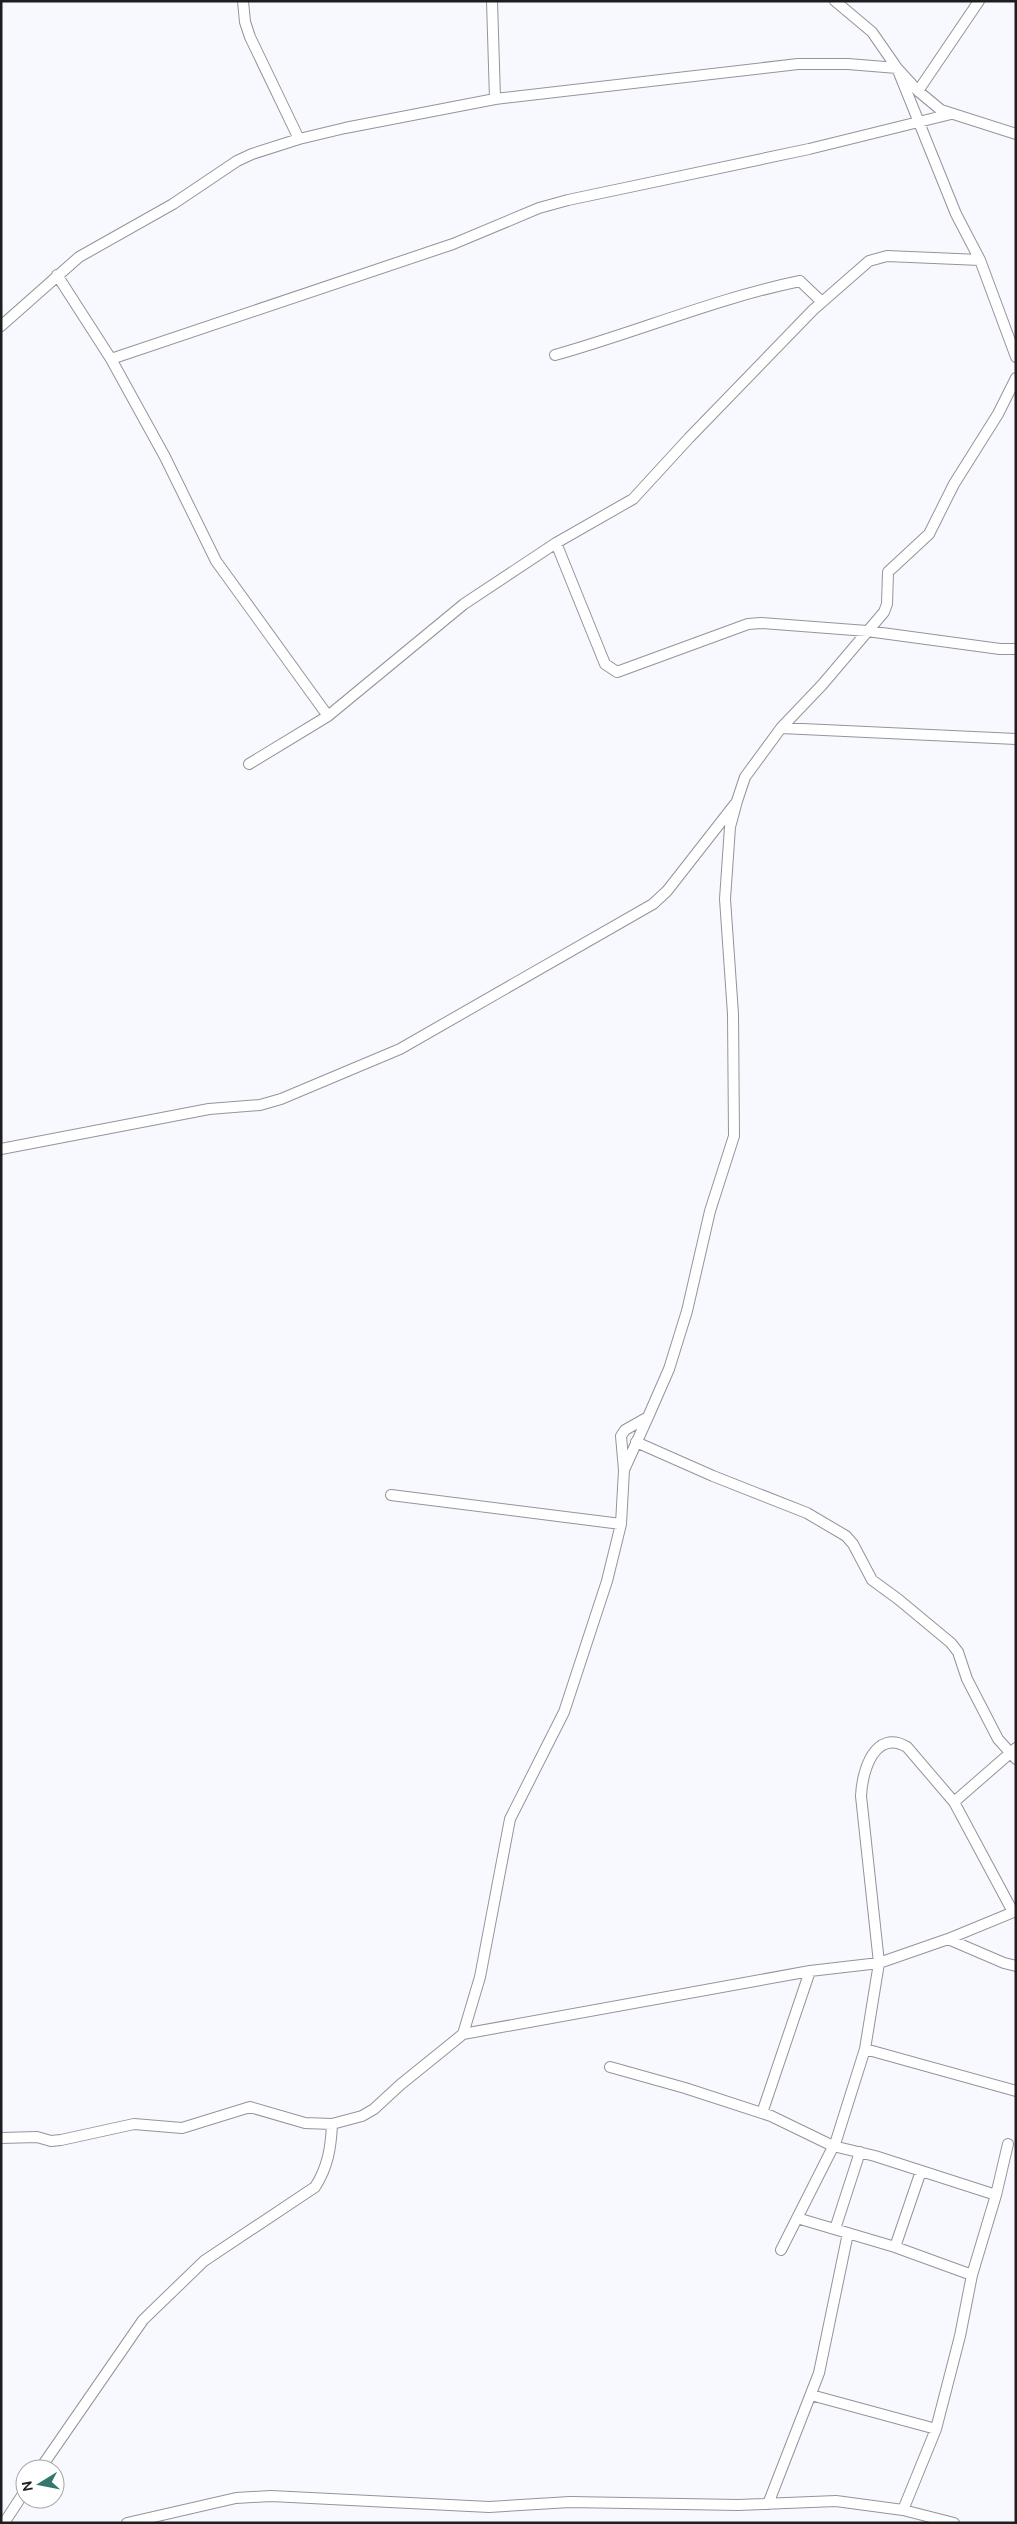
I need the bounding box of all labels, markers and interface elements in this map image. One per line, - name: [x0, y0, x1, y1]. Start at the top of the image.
- north arrow: [15, 2459, 65, 2509]
- text: N: [18, 2480, 36, 2493]

